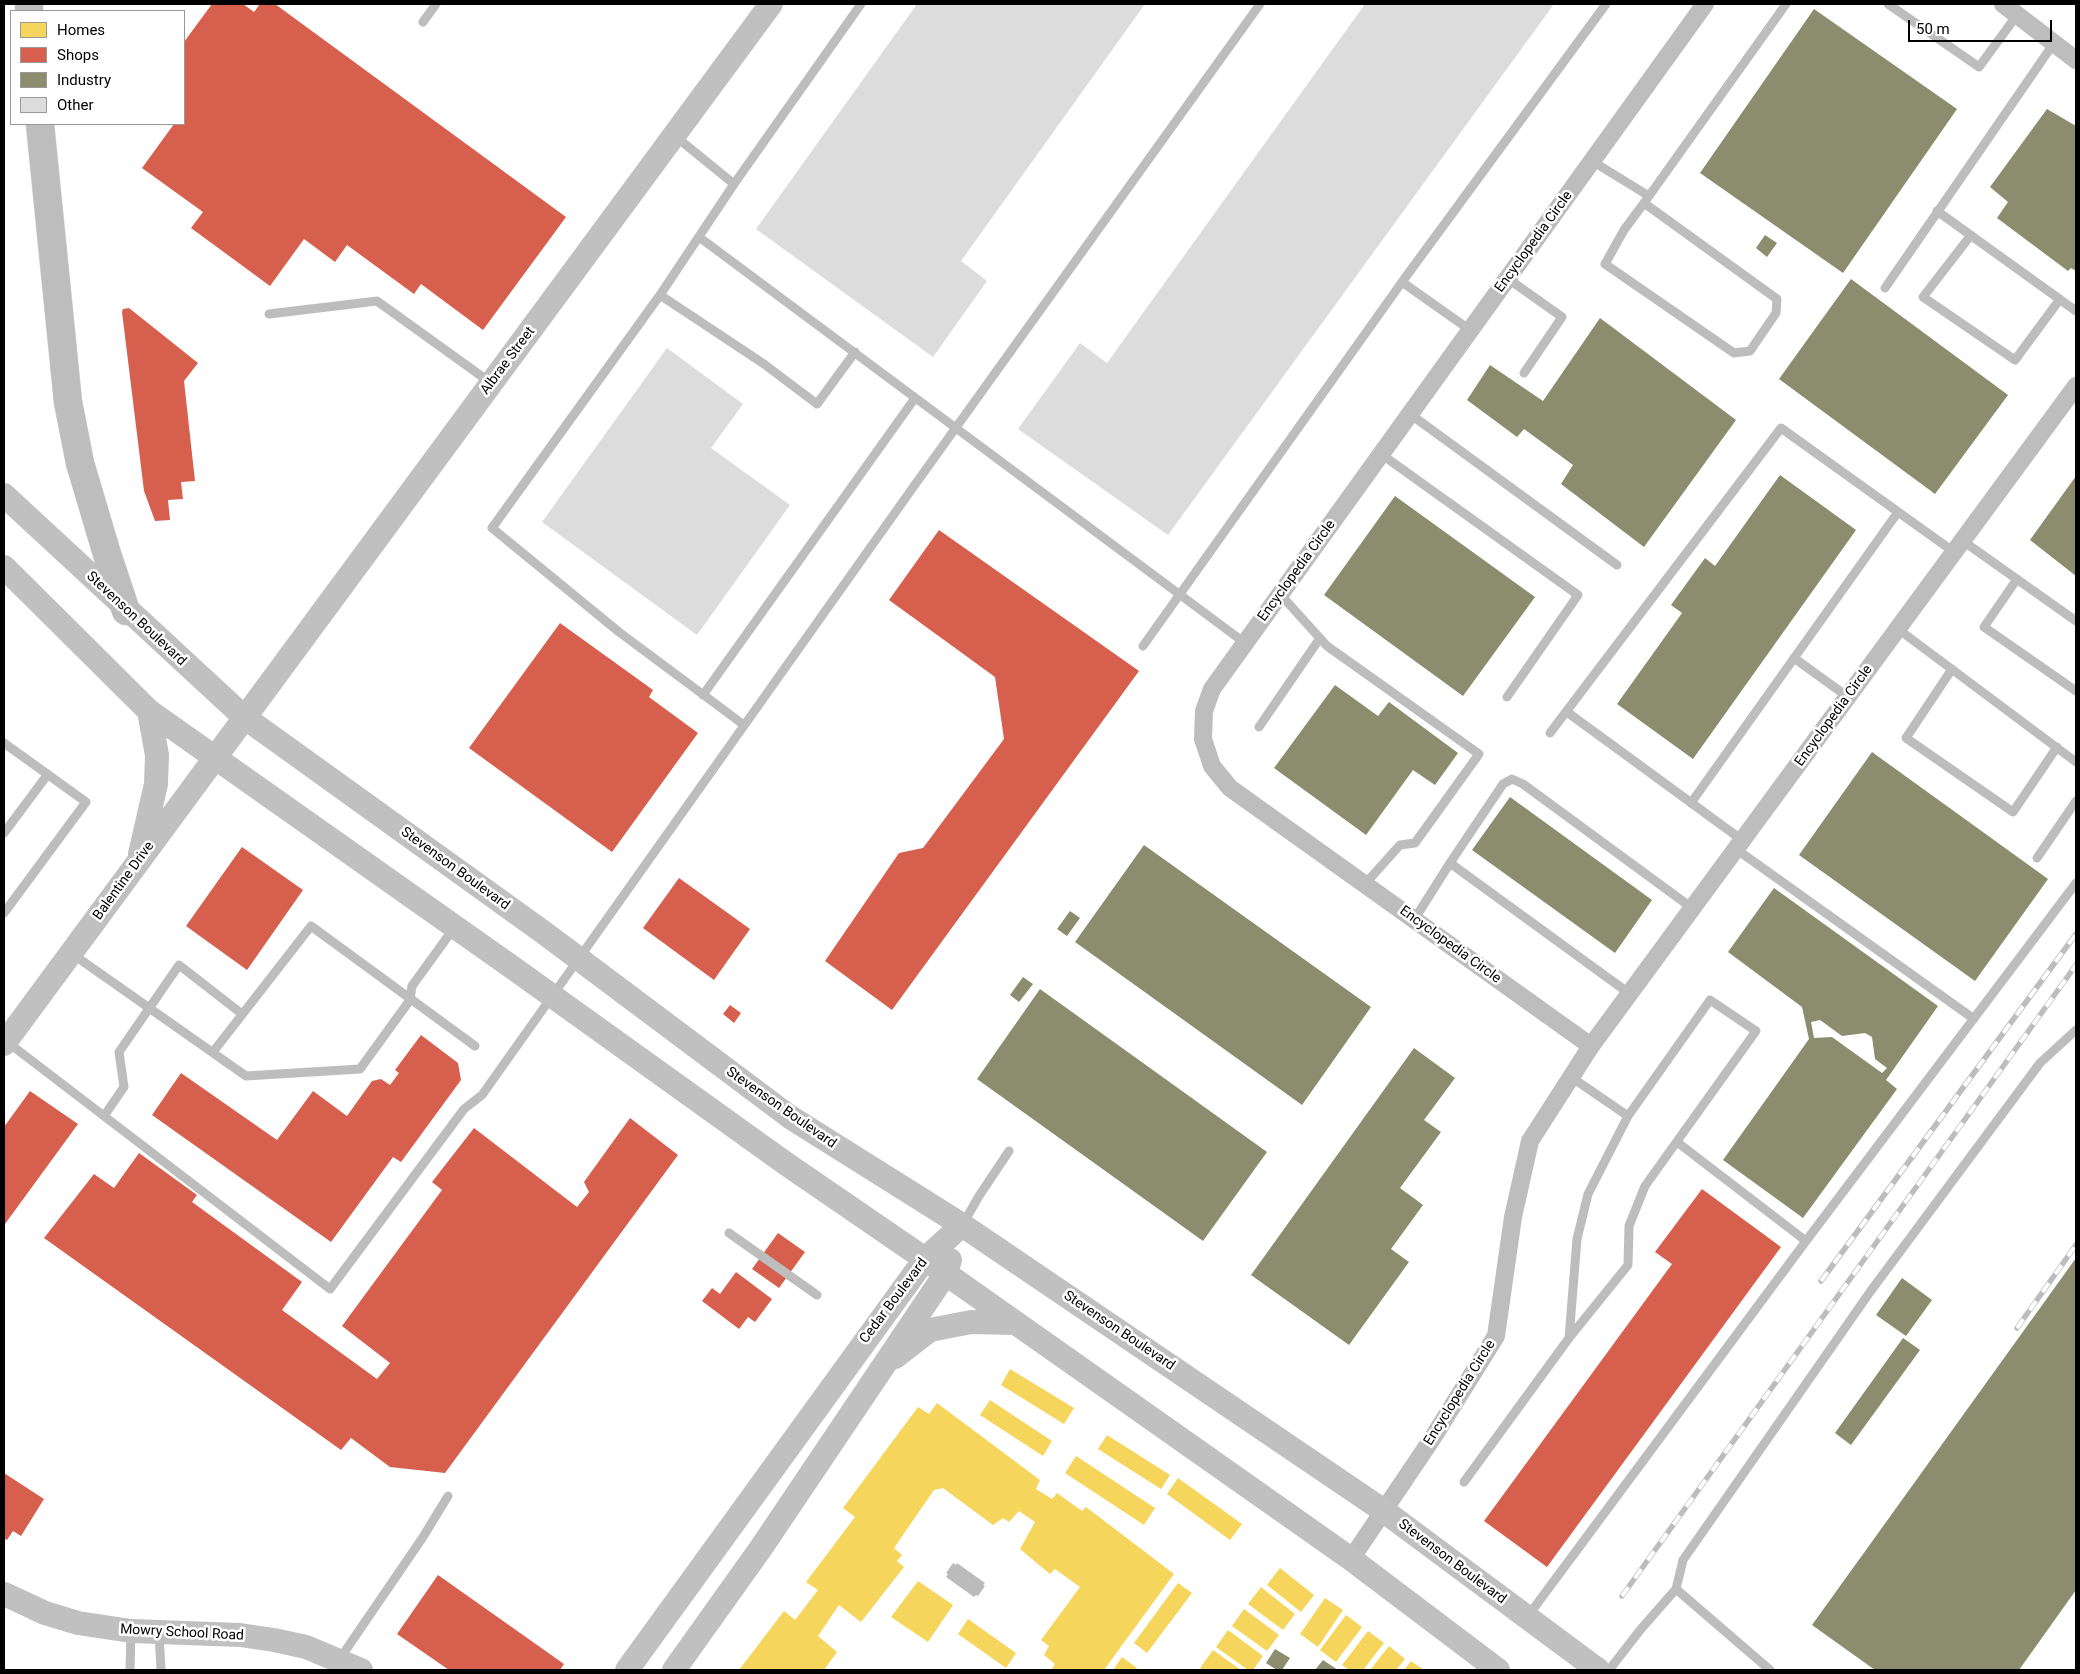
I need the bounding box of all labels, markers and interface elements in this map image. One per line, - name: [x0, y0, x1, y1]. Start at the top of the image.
- legend: [10, 10, 185, 125]
- scale bar: [1910, 10, 2054, 42]
- text: 50 m: [1916, 20, 1950, 38]
- text: Homes: [57, 21, 105, 39]
- text: Shops: [57, 46, 99, 64]
- text: Industry: [57, 71, 111, 89]
- text: Other: [57, 96, 94, 114]
- street label: Encyclopedia Circle: [1492, 188, 1576, 296]
- street label: Albrae Street: [477, 324, 539, 398]
- street label: Encyclopedia Circle: [1255, 517, 1339, 625]
- street label: Stevenson Boulevard: [83, 568, 189, 670]
- street label: Encyclopedia Circle: [1792, 662, 1876, 770]
- street label: Stevenson Boulevard: [397, 824, 513, 914]
- street label: Balentine Drive: [90, 838, 158, 924]
- street label: Encyclopedia Circle: [1396, 903, 1504, 987]
- street label: Stevenson Boulevard: [723, 1064, 839, 1152]
- street label: Cedar Boulevard: [857, 1255, 931, 1347]
- street label: Stevenson Boulevard: [1060, 1288, 1178, 1374]
- street label: Encyclopedia Circle: [1421, 1337, 1499, 1449]
- street label: Stevenson Boulevard: [1395, 1516, 1509, 1608]
- street label: Mowry School Road: [120, 1621, 244, 1645]

